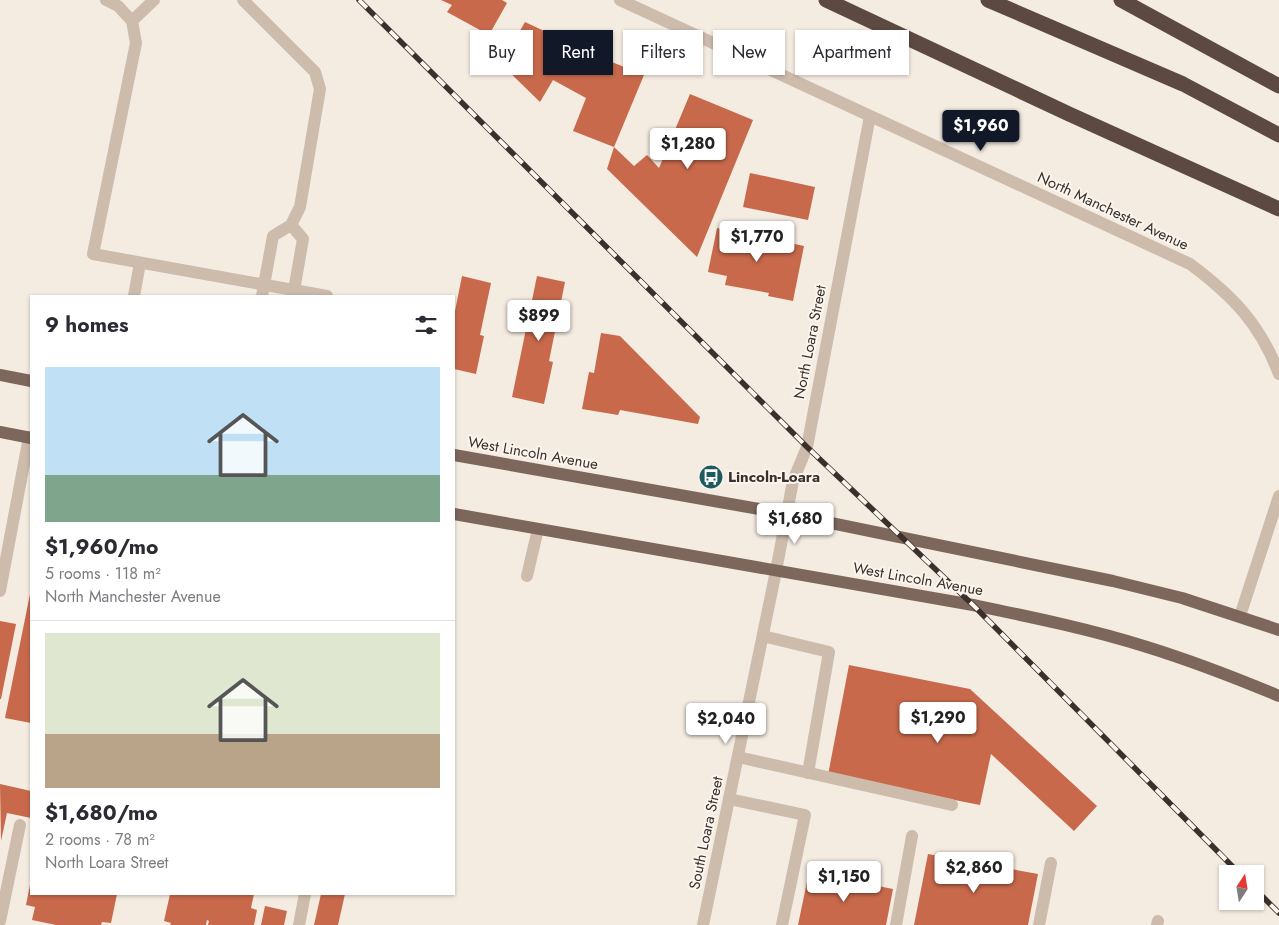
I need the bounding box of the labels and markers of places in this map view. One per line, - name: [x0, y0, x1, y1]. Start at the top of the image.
- pin: $1,960: [940, 110, 1022, 152]
- pin: $1,280: [647, 128, 729, 170]
- pin: $1,770: [716, 220, 798, 263]
- pin: $899: [509, 300, 569, 342]
- bus stop icon: Lincoln-Loara: [698, 464, 724, 490]
- place label: Lincoln-Loara: [728, 466, 820, 488]
- pin: $1,680: [754, 502, 836, 545]
- pin: $2,040: [685, 702, 767, 745]
- pin: $1,290: [897, 702, 979, 744]
- pin: $2,860: [933, 852, 1015, 894]
- pin: $1,150: [803, 860, 885, 903]

